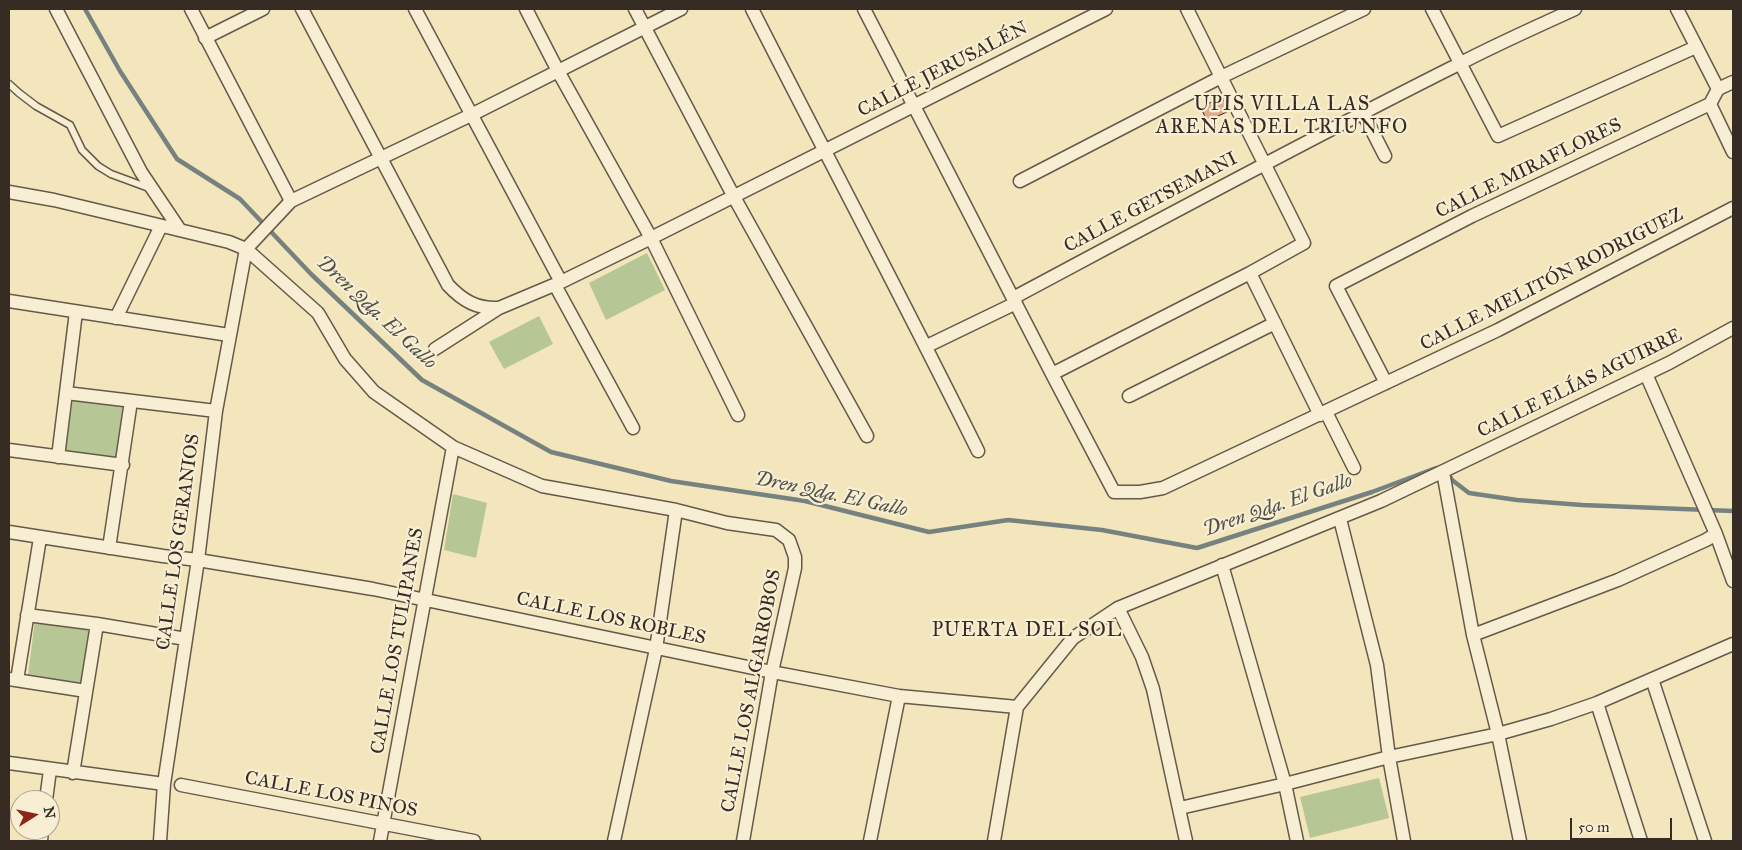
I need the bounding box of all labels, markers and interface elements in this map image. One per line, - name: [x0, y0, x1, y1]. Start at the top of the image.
- street label: CALLE JERUSALÉN: [854, 17, 1032, 123]
- district label: UPIS VILLA LAS ARENAS DEL TRIUNFO: [1154, 93, 1410, 140]
- street label: CALLE MIRAFLORES: [1432, 114, 1626, 224]
- street label: CALLE GETSEMANI: [1060, 148, 1242, 258]
- street label: CALLE MELITÓN RODRIGUEZ: [1417, 204, 1687, 356]
- water label: Dren Qda. El Gallo: [311, 251, 441, 375]
- street label: CALLE ELÍAS AGUIRRE: [1474, 324, 1686, 444]
- street label: CALLE LOS GERANIOS: [153, 432, 205, 652]
- water label: Dren Qda. El Gallo: [752, 467, 910, 523]
- water label: Dren Qda. El Gallo: [1200, 469, 1356, 543]
- street label: CALLE LOS TULIPANES: [367, 526, 429, 756]
- street label: CALLE LOS ALGARROBOS: [717, 568, 787, 814]
- street label: CALLE LOS ROBLES: [514, 588, 708, 650]
- district label: PUERTA DEL SOL: [930, 619, 1124, 643]
- street label: CALLE LOS PINOS: [243, 767, 419, 823]
- north arrow: [10, 790, 60, 840]
- text: N: [40, 805, 59, 820]
- scale bar: [1572, 808, 1674, 840]
- text: 50 m: [1578, 818, 1610, 836]

